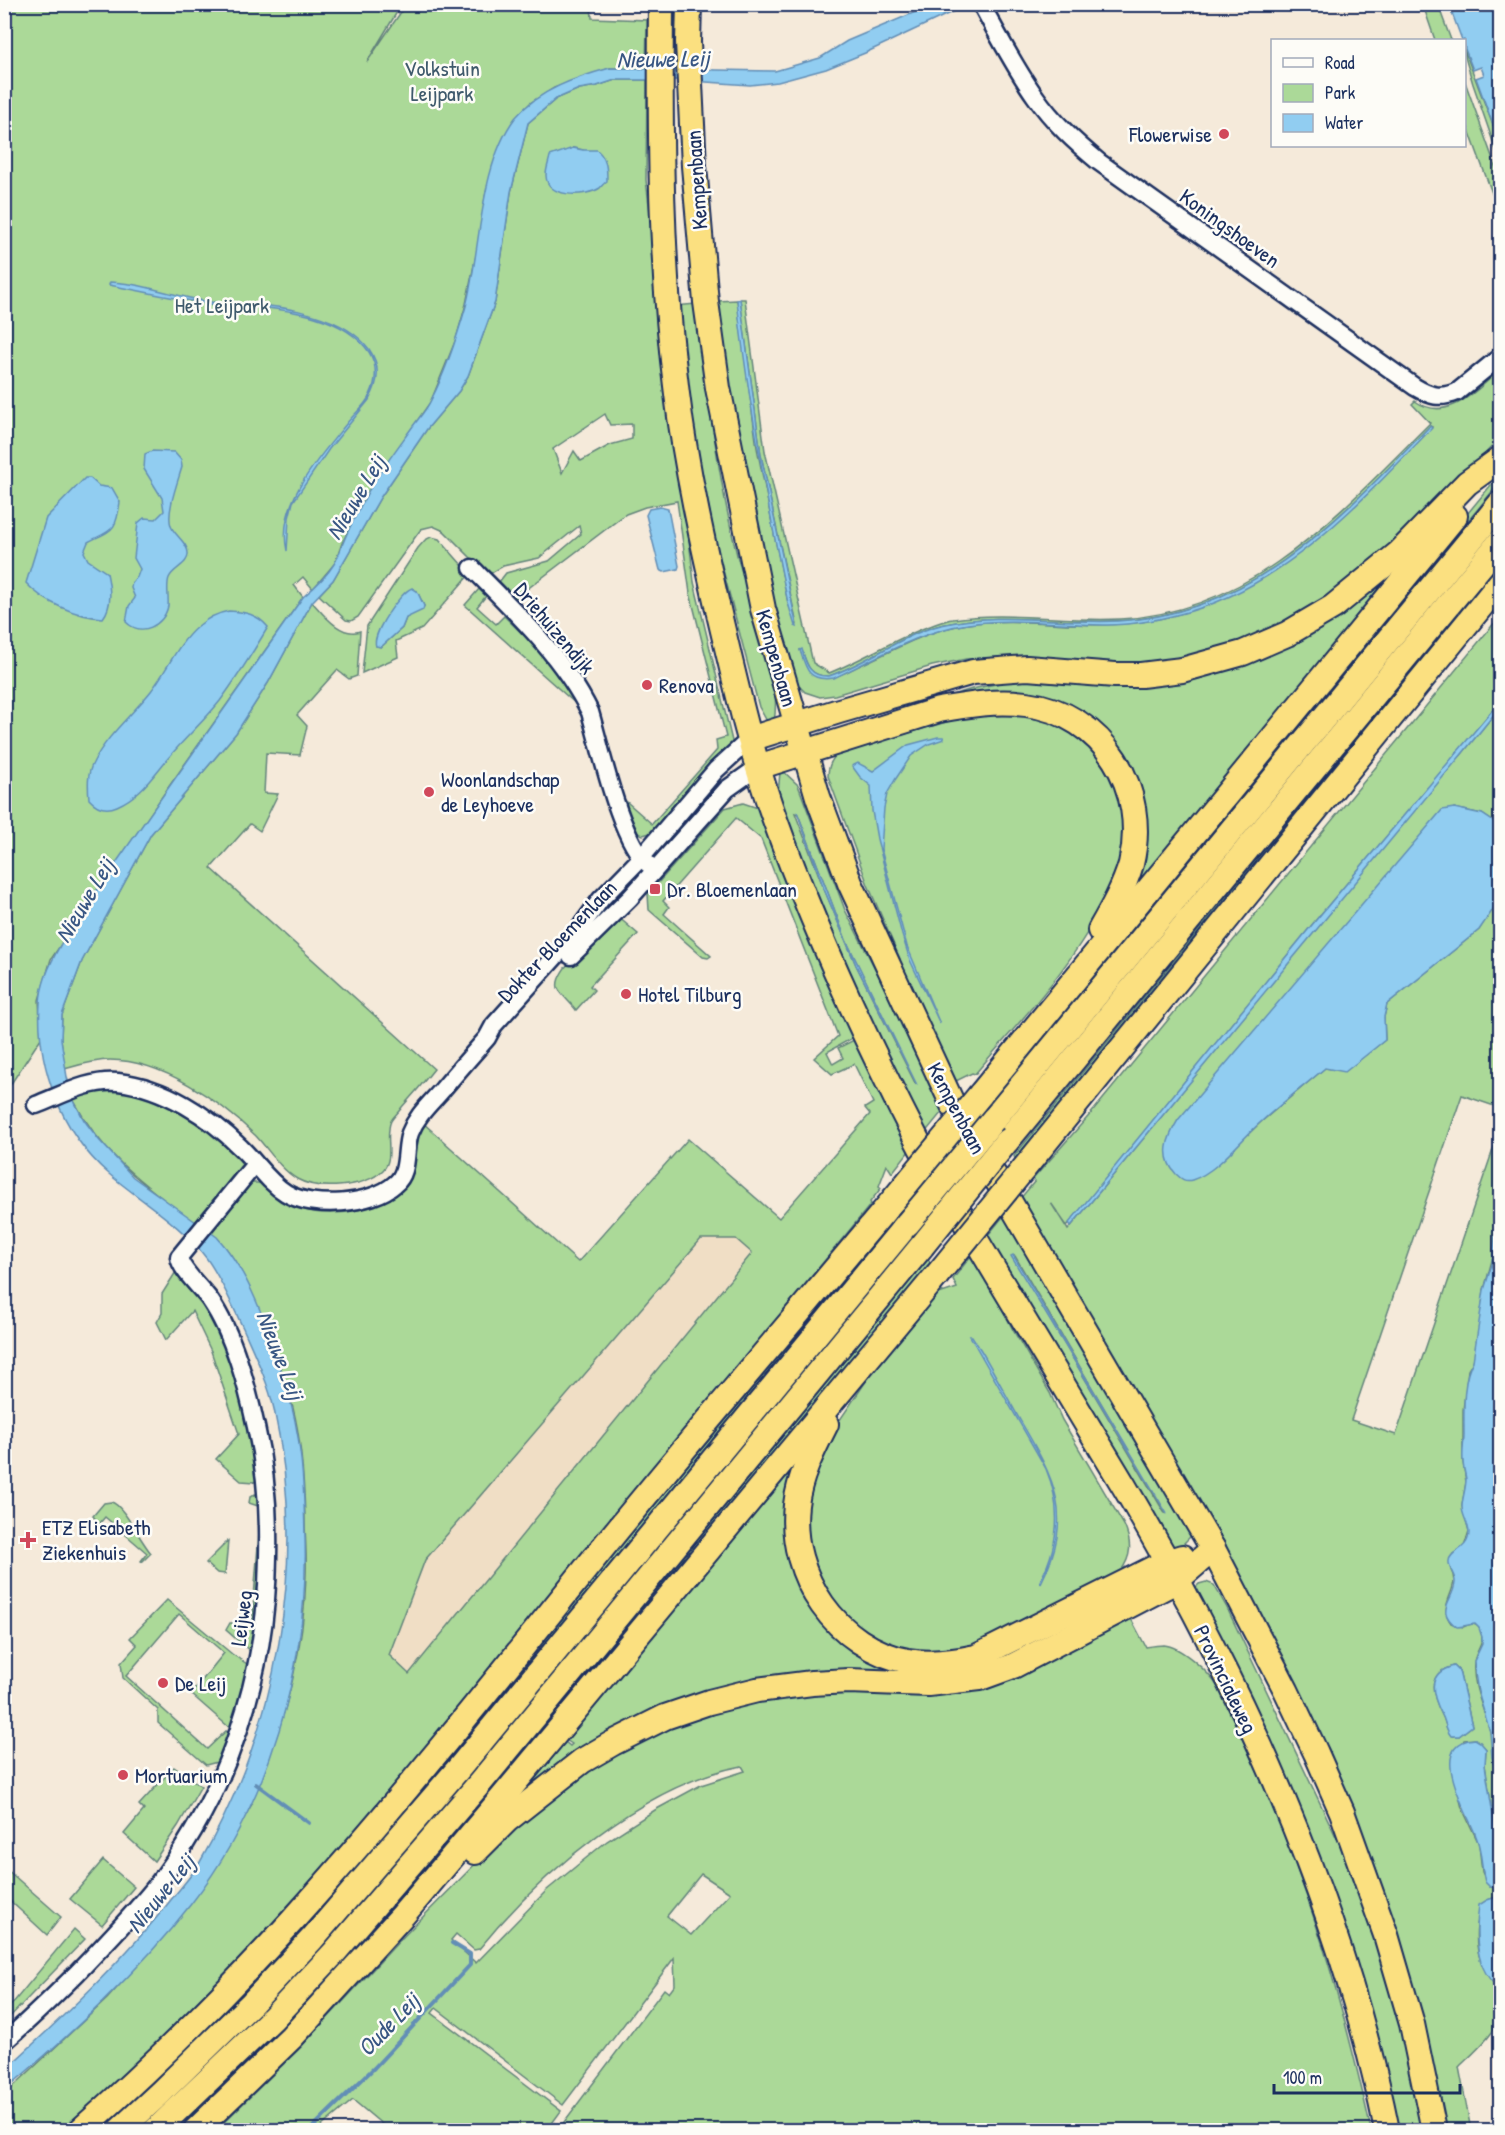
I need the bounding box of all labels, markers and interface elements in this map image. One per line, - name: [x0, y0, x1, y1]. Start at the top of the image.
- legend: [1271, 39, 1466, 147]
- water label: Nieuwe Leij: [616, 41, 712, 75]
- text: Road: [1325, 50, 1355, 75]
- park label: Volkstuin Leijpark: [404, 53, 480, 108]
- text: Park: [1325, 80, 1356, 105]
- text: Water: [1325, 110, 1363, 135]
- place label: Flowerwise: [1128, 119, 1212, 149]
- marker: Flowerwise: [1217, 127, 1231, 141]
- street label: Kempenbaan: [678, 129, 714, 231]
- street label: Koningshoeven: [1174, 181, 1286, 275]
- park label: Het Leijpark: [175, 290, 269, 320]
- water label: Nieuwe Leij: [317, 447, 394, 545]
- street label: Driehuizendijk: [508, 576, 602, 680]
- street label: Kempenbaan: [749, 606, 805, 710]
- place label: Renova: [659, 670, 714, 700]
- marker: Renova: [640, 678, 654, 692]
- place label: Woonlandschap de Leyhoeve: [441, 764, 560, 819]
- marker: Woonlandschap de Leyhoeve: [422, 785, 436, 799]
- water label: Nieuwe Leij: [46, 850, 123, 948]
- street label: Dokter Bloemenlaan: [491, 873, 623, 1009]
- place label: Dr. Bloemenlaan: [667, 874, 797, 904]
- marker: Dr. Bloemenlaan: [648, 882, 662, 896]
- place label: Hotel Tilburg: [638, 979, 742, 1009]
- marker: Hotel Tilburg: [619, 987, 633, 1001]
- street label: Kempenbaan: [920, 1057, 994, 1159]
- water label: Nieuwe Leij: [249, 1306, 313, 1406]
- place label: ETZ Elisabeth Ziekenhuis: [42, 1512, 150, 1567]
- marker: ETZ Elisabeth Ziekenhuis: [19, 1531, 37, 1549]
- street label: Leijweg: [223, 1588, 259, 1648]
- street label: Provincialeweg: [1187, 1620, 1265, 1738]
- place label: De Leij: [175, 1668, 226, 1698]
- marker: De Leij: [156, 1676, 170, 1690]
- place label: Mortuarium: [135, 1760, 228, 1790]
- marker: Mortuarium: [116, 1768, 130, 1782]
- water label: Nieuwe Leij: [118, 1845, 203, 1939]
- water label: Oude Leij: [350, 1984, 428, 2063]
- scale bar: [1274, 2057, 1460, 2095]
- text: 100 m: [1283, 2065, 1322, 2090]

